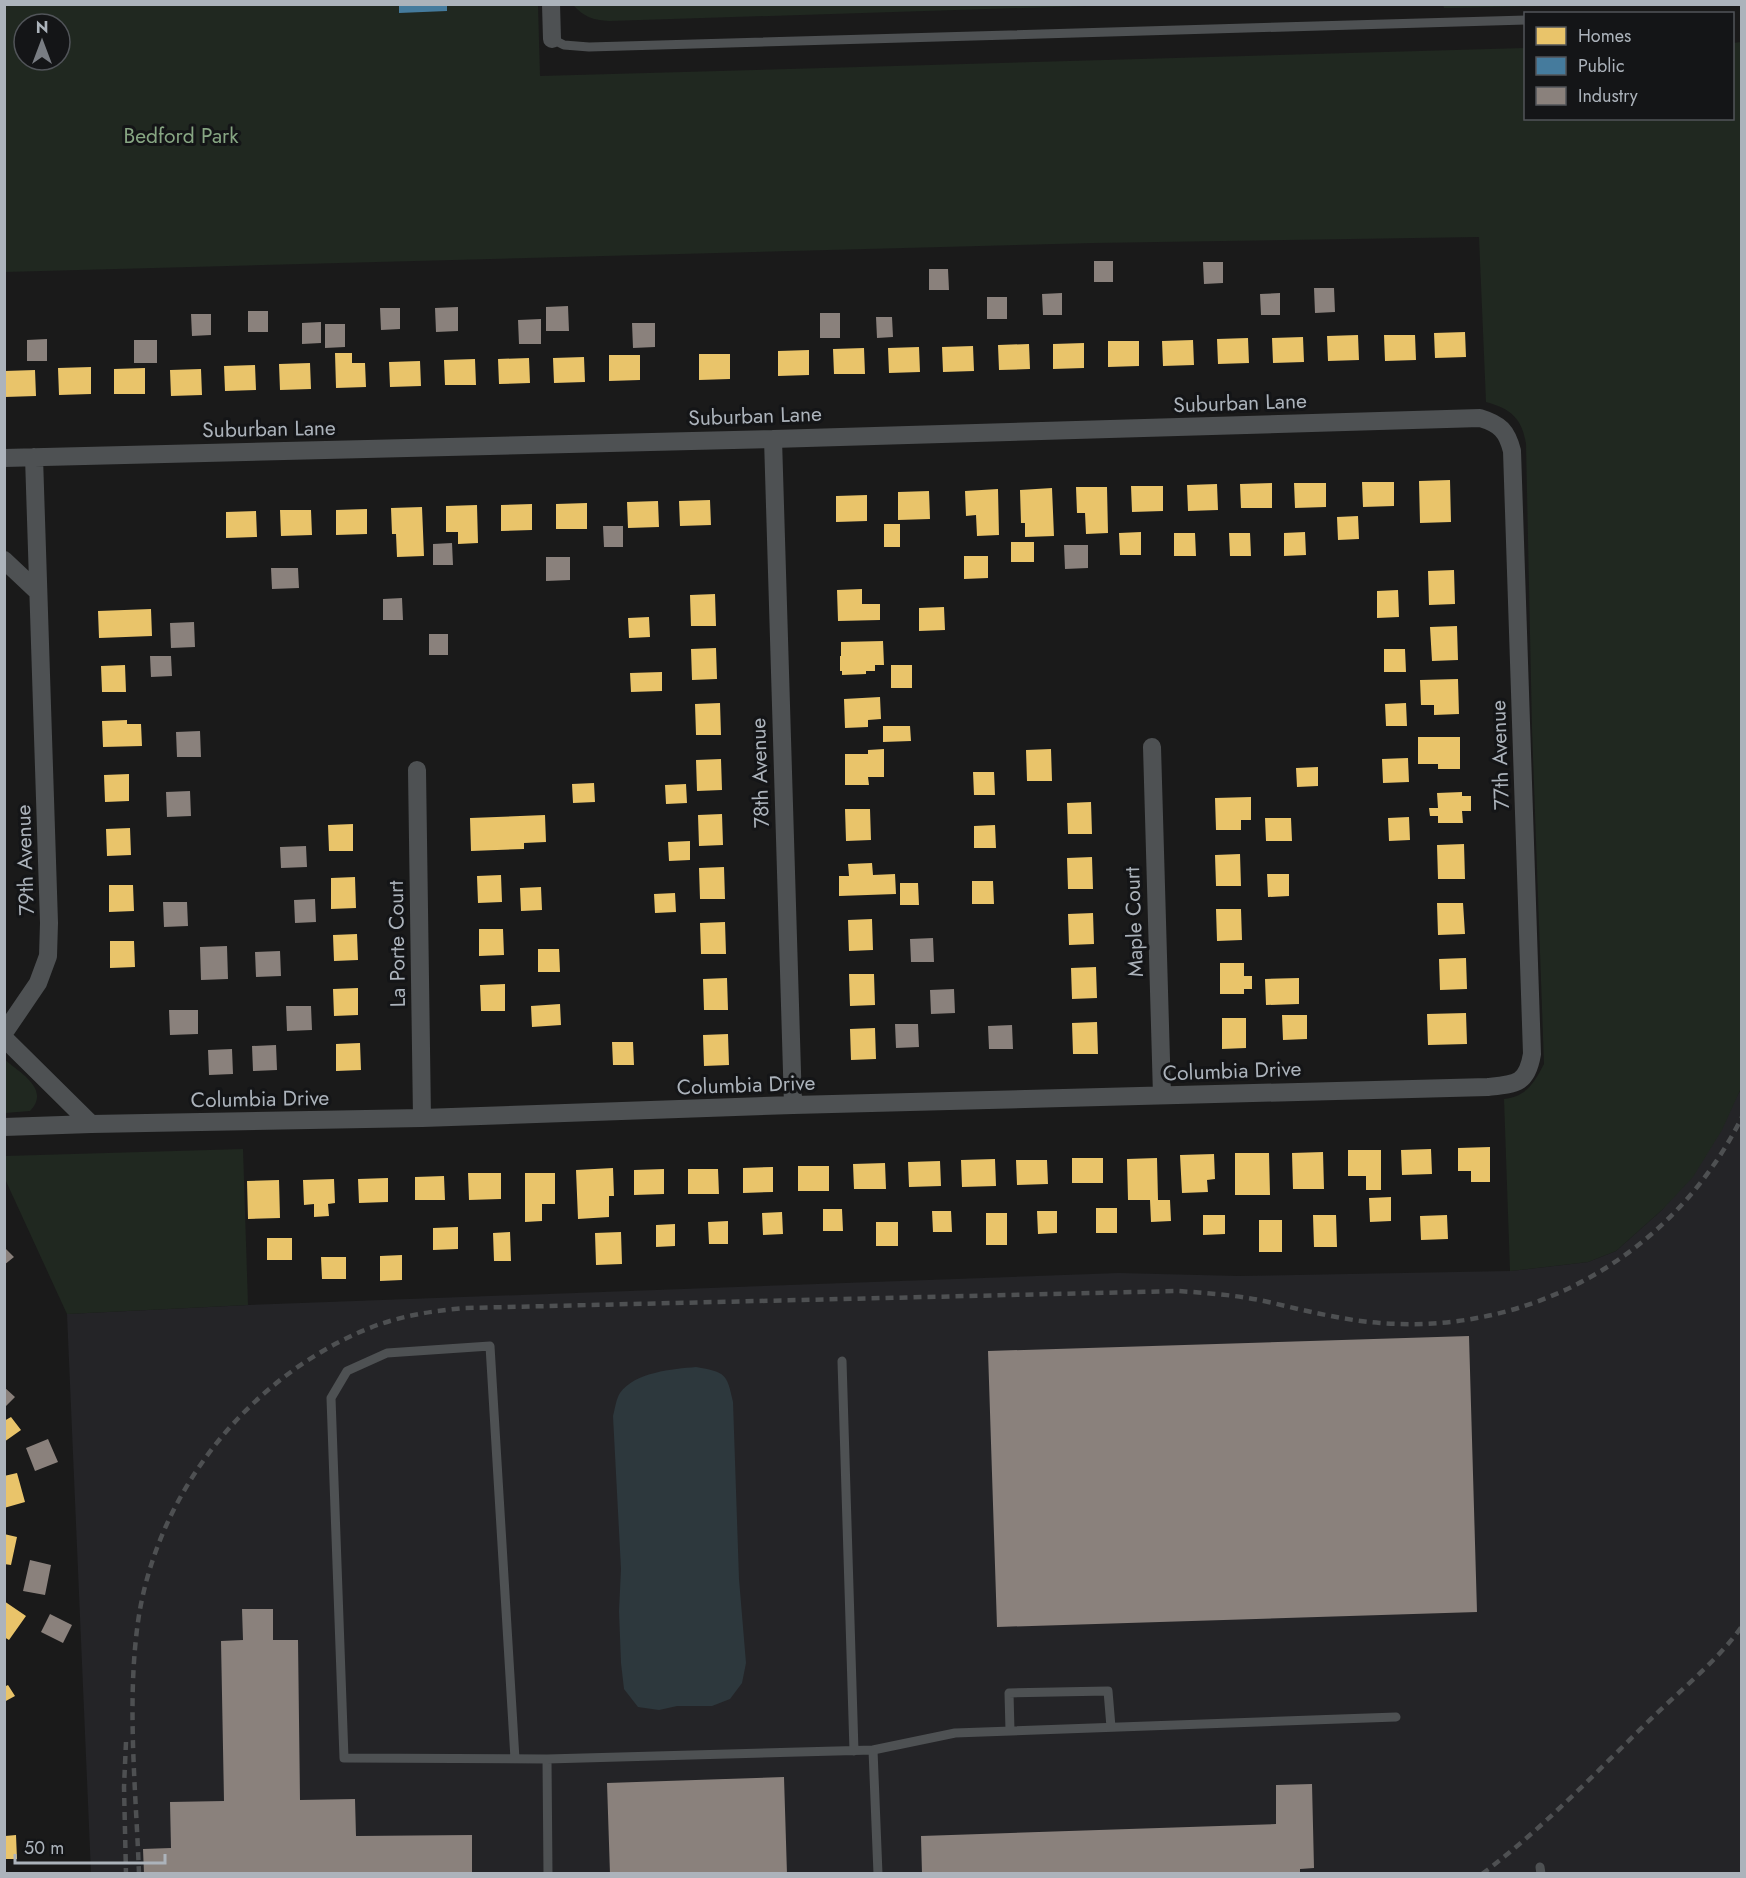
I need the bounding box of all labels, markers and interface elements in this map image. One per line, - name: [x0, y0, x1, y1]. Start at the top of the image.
- north arrow: [12, 12, 72, 72]
- legend: [1524, 12, 1734, 120]
- text: N: [36, 16, 48, 39]
- text: Homes: [1578, 23, 1631, 49]
- text: Public: [1578, 53, 1625, 79]
- text: Industry: [1578, 83, 1638, 109]
- park label: Bedford Park: [124, 121, 239, 151]
- street label: Suburban Lane: [1173, 386, 1307, 420]
- street label: Suburban Lane: [688, 399, 822, 433]
- street label: Suburban Lane: [202, 413, 336, 445]
- street label: 77th Avenue: [1483, 699, 1517, 810]
- street label: 78th Avenue: [743, 717, 777, 829]
- street label: 79th Avenue: [8, 804, 42, 916]
- street label: Maple Court: [1117, 866, 1151, 978]
- street label: La Porte Court: [381, 880, 413, 1008]
- street label: Columbia Drive: [1162, 1054, 1302, 1088]
- street label: Columbia Drive: [676, 1068, 816, 1102]
- street label: Columbia Drive: [190, 1083, 330, 1115]
- scale bar: [15, 1827, 165, 1865]
- text: 50 m: [24, 1835, 64, 1861]

